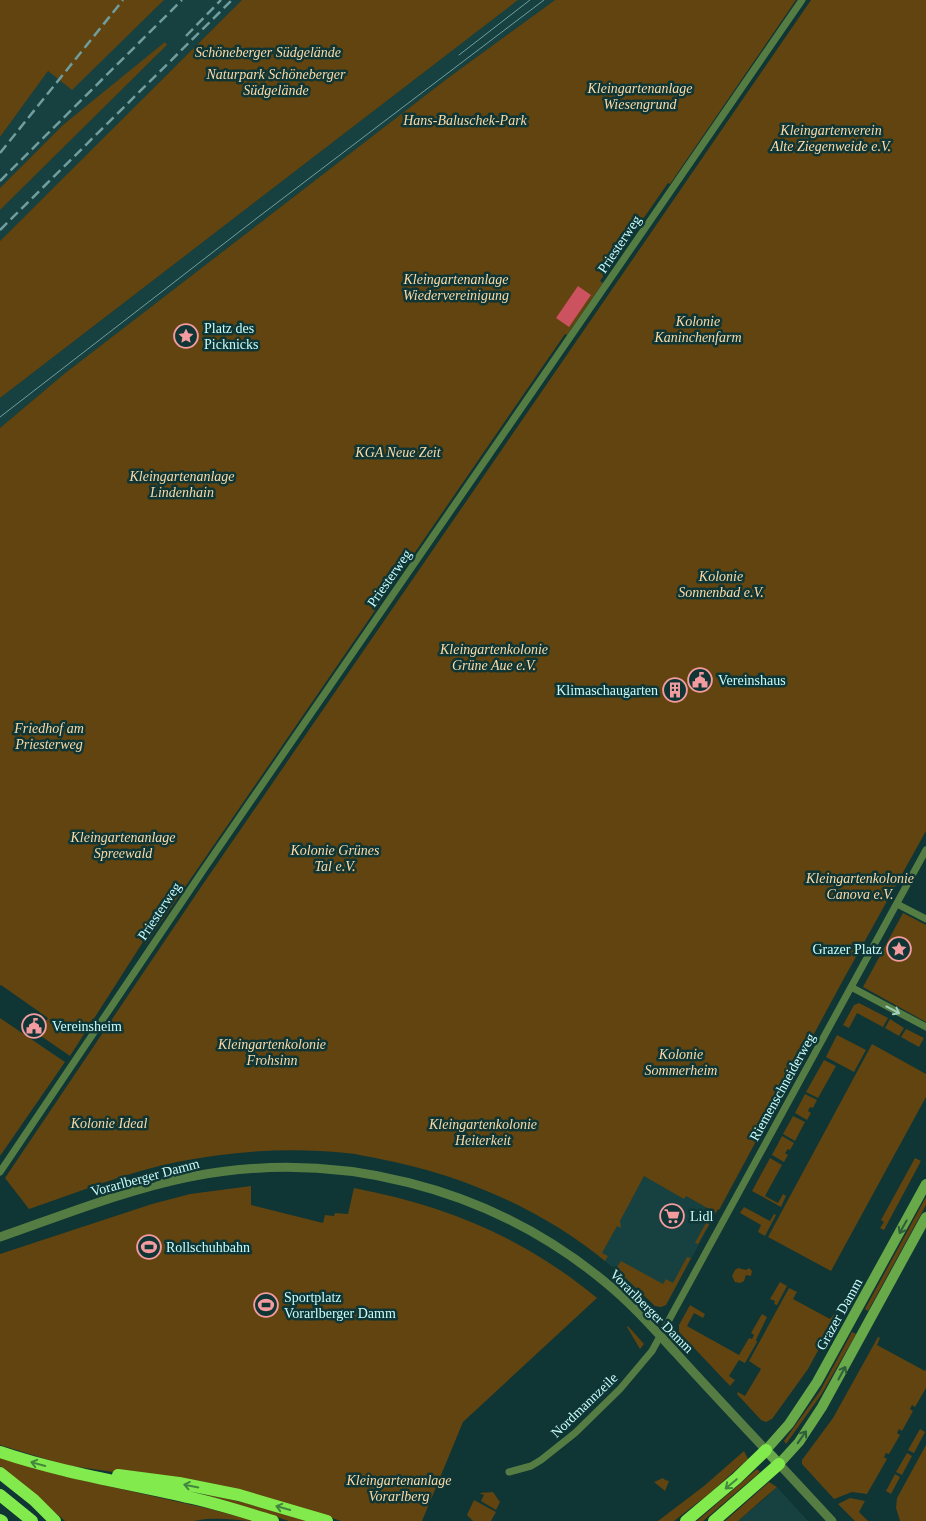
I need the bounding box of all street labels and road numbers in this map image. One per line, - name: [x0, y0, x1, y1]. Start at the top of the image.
- street label: Priesterweg: [595, 213, 644, 276]
- street label: Priesterweg: [364, 547, 415, 610]
- street label: Priesterweg: [135, 880, 184, 943]
- street label: Riemenschneiderweg: [747, 1031, 818, 1144]
- street label: Vorarlberger Damm: [89, 1156, 201, 1199]
- street label: Vorarlberger Damm: [607, 1267, 697, 1356]
- street label: Grazer Damm: [814, 1276, 865, 1353]
- street label: Nordmannzeile: [548, 1370, 621, 1441]

